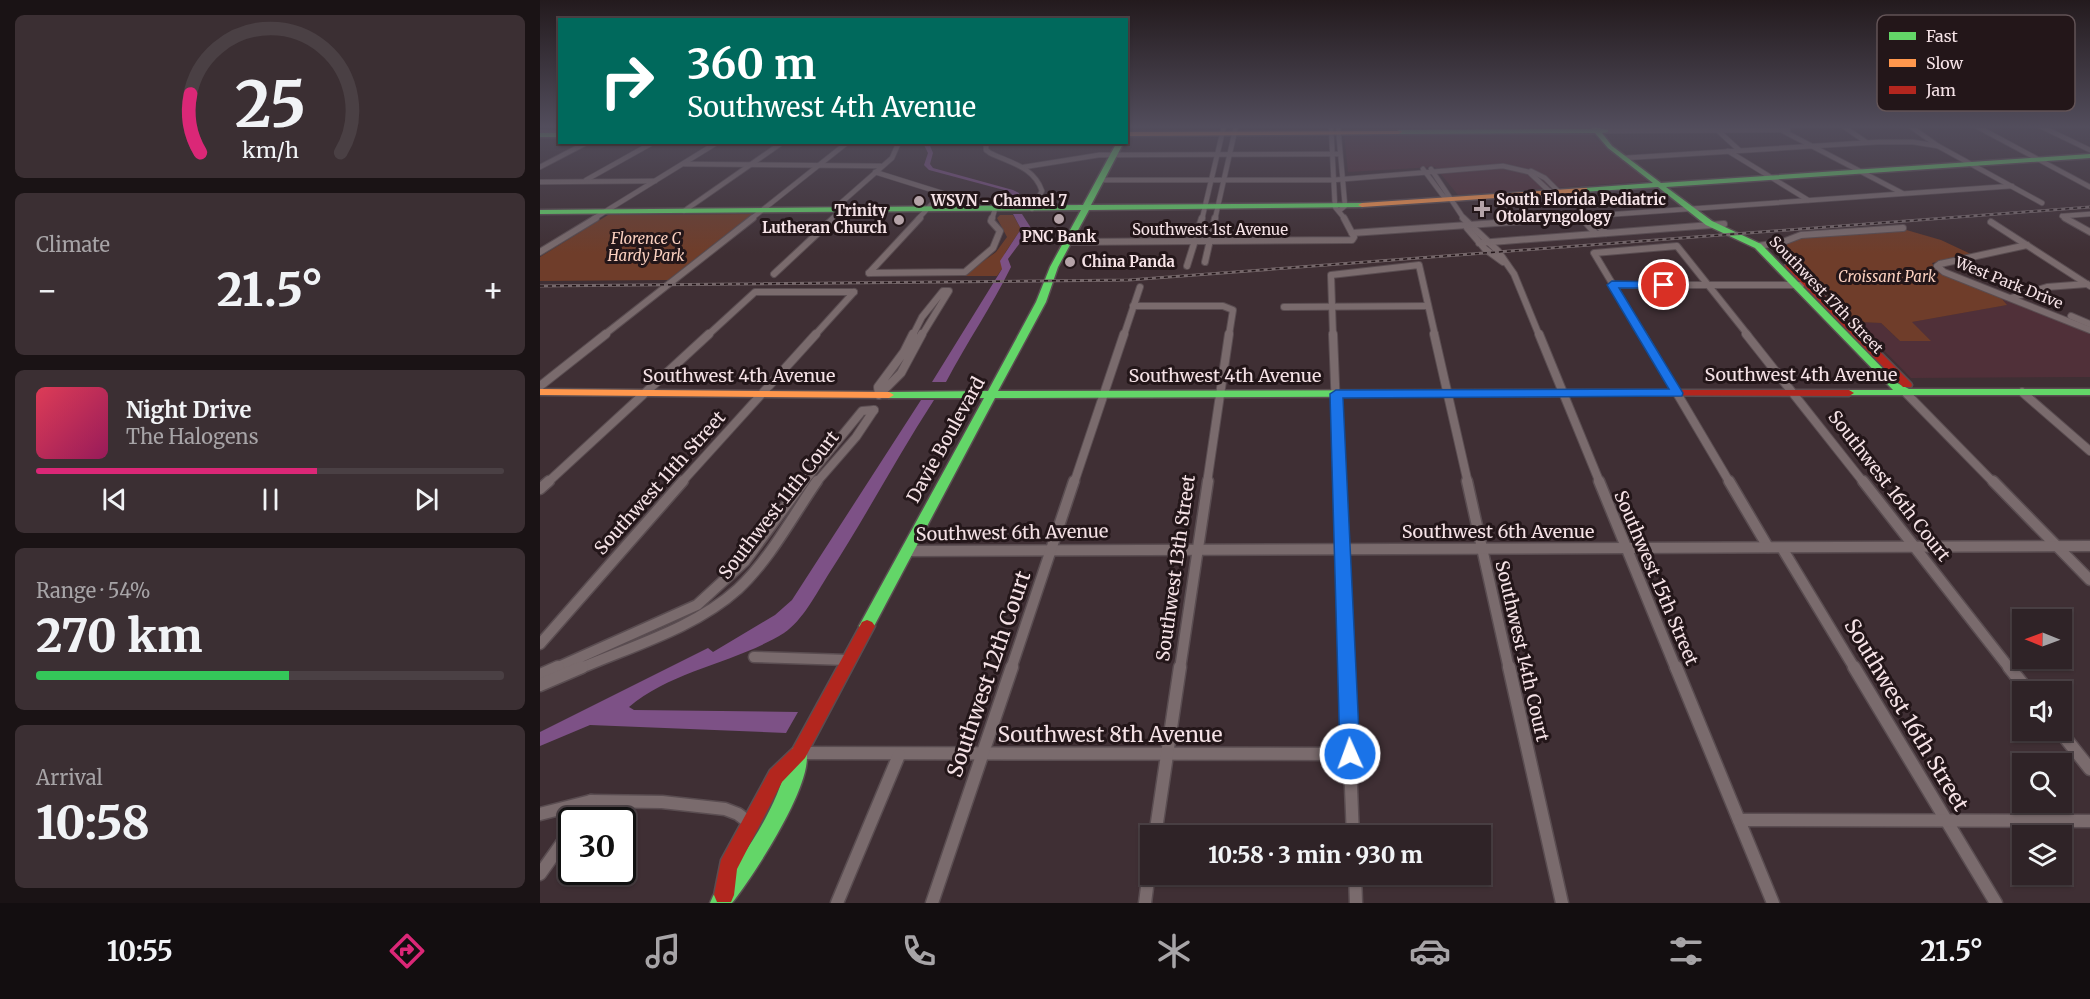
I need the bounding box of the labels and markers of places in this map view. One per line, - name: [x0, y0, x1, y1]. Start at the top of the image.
- place label: South Florida Pediatric Otolaryngology: [1496, 190, 1666, 226]
- place label: WSVN - Channel 7: [930, 191, 1067, 210]
- marker: WSVN - Channel 7: [912, 194, 926, 208]
- marker: South Florida Pediatric Otolaryngology: [1473, 200, 1491, 218]
- place label: Trinity Lutheran Church: [762, 201, 887, 237]
- marker: PNC Bank: [1052, 212, 1066, 226]
- marker: Trinity Lutheran Church: [892, 213, 906, 227]
- place label: PNC Bank: [1022, 227, 1096, 246]
- place label: China Panda: [1082, 252, 1176, 271]
- marker: China Panda: [1063, 255, 1077, 269]
- pin: [1638, 259, 1689, 310]

